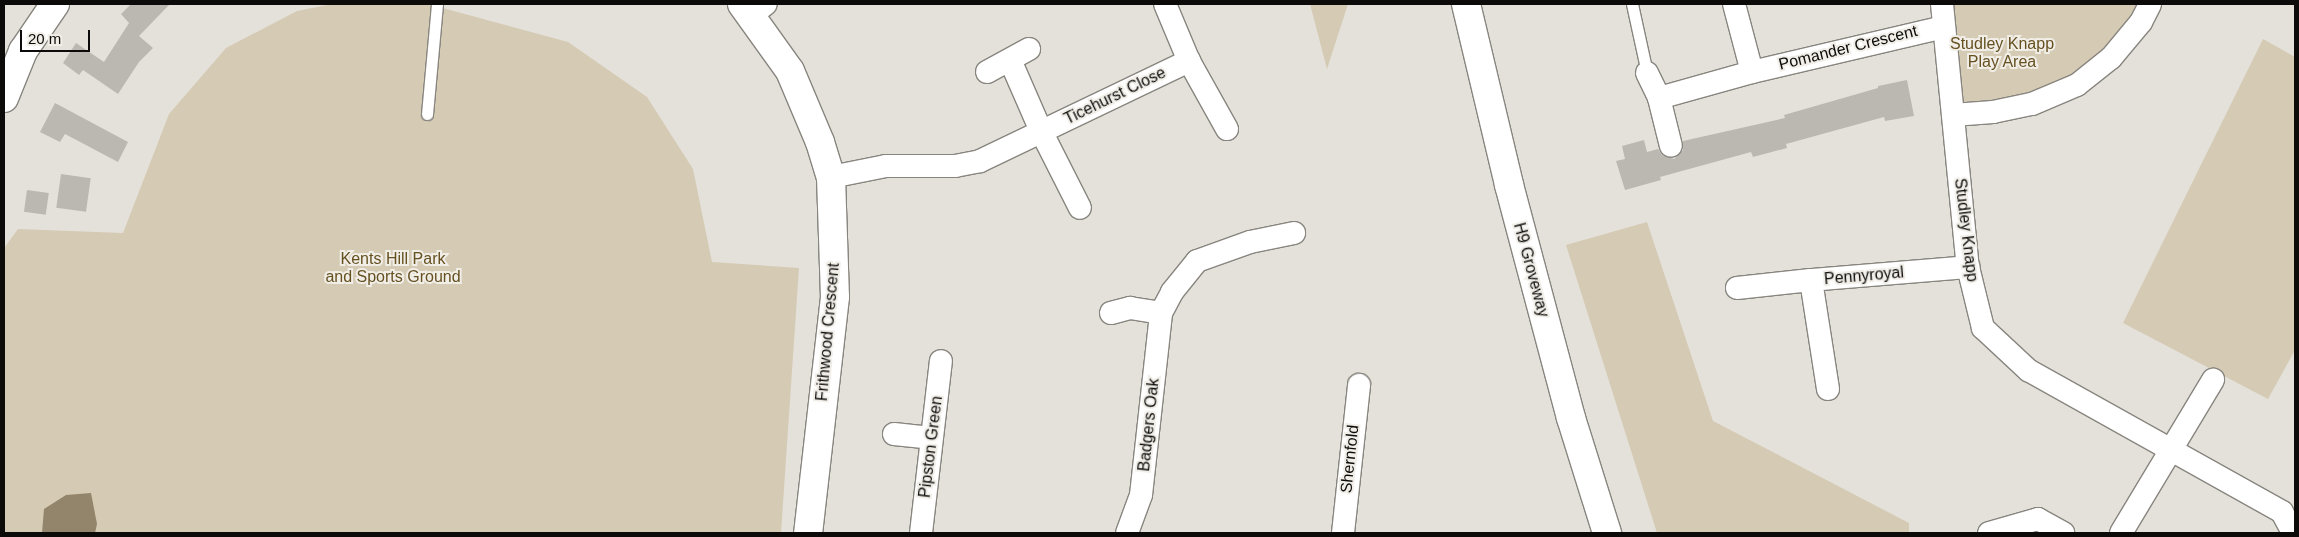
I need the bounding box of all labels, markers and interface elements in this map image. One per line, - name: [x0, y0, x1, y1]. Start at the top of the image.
- scale bar: [22, 20, 92, 52]
- street label: Pomander Crescent: [1777, 21, 1919, 75]
- text: 20 m: [28, 30, 61, 47]
- park label: Studley Knapp Play Area: [1950, 34, 2054, 72]
- street label: Ticehurst Close: [1061, 63, 1169, 129]
- street label: Studley Knapp: [1950, 177, 1982, 283]
- street label: H9 Groveway: [1509, 221, 1553, 319]
- park label: Kents Hill Park and Sports Ground: [325, 249, 461, 287]
- street label: Frithwood Crescent: [812, 262, 844, 402]
- street label: Pennyroyal: [1823, 263, 1905, 289]
- street label: Badgers Oak: [1135, 378, 1163, 472]
- street label: Pipston Green: [915, 395, 947, 499]
- street label: Shernfold: [1337, 424, 1363, 494]

